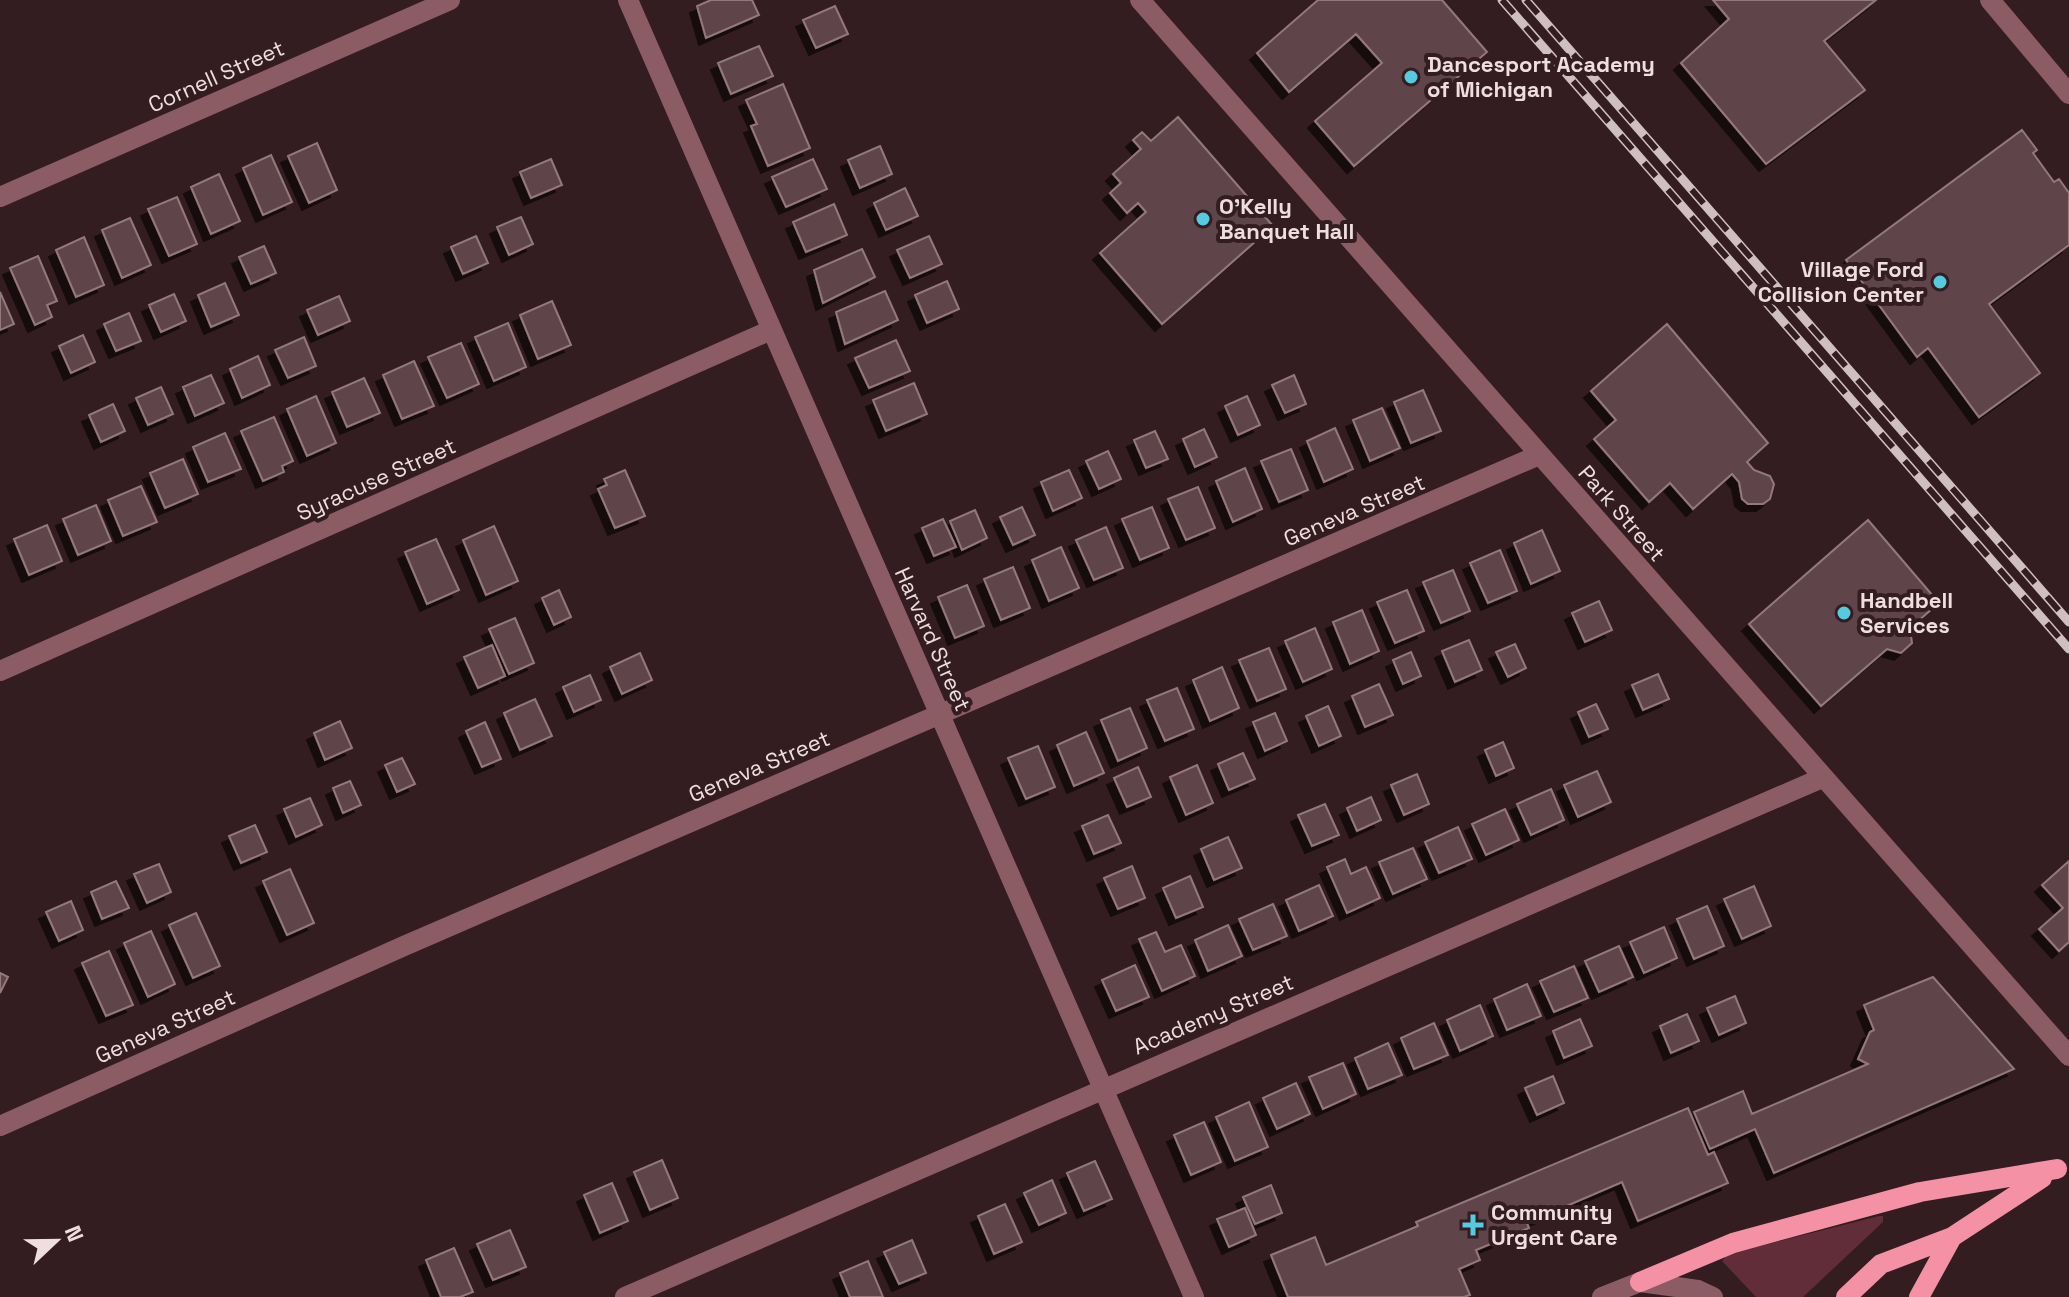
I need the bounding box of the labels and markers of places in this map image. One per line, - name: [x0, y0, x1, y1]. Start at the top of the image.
- place label: Dancesport Academy of Michigan: [1427, 50, 1655, 103]
- marker: Dancesport Academy of Michigan: [1402, 68, 1420, 86]
- place label: O'Kelly Banquet Hall: [1219, 192, 1354, 245]
- marker: O'Kelly Banquet Hall: [1194, 210, 1212, 228]
- place label: Village Ford Collision Center: [1758, 255, 1924, 308]
- marker: Village Ford Collision Center: [1931, 273, 1949, 291]
- place label: Handbell Services: [1860, 586, 1953, 639]
- marker: Handbell Services: [1835, 604, 1853, 622]
- place label: Community Urgent Care: [1491, 1198, 1618, 1251]
- marker: Community Urgent Care: [1462, 1214, 1484, 1236]

